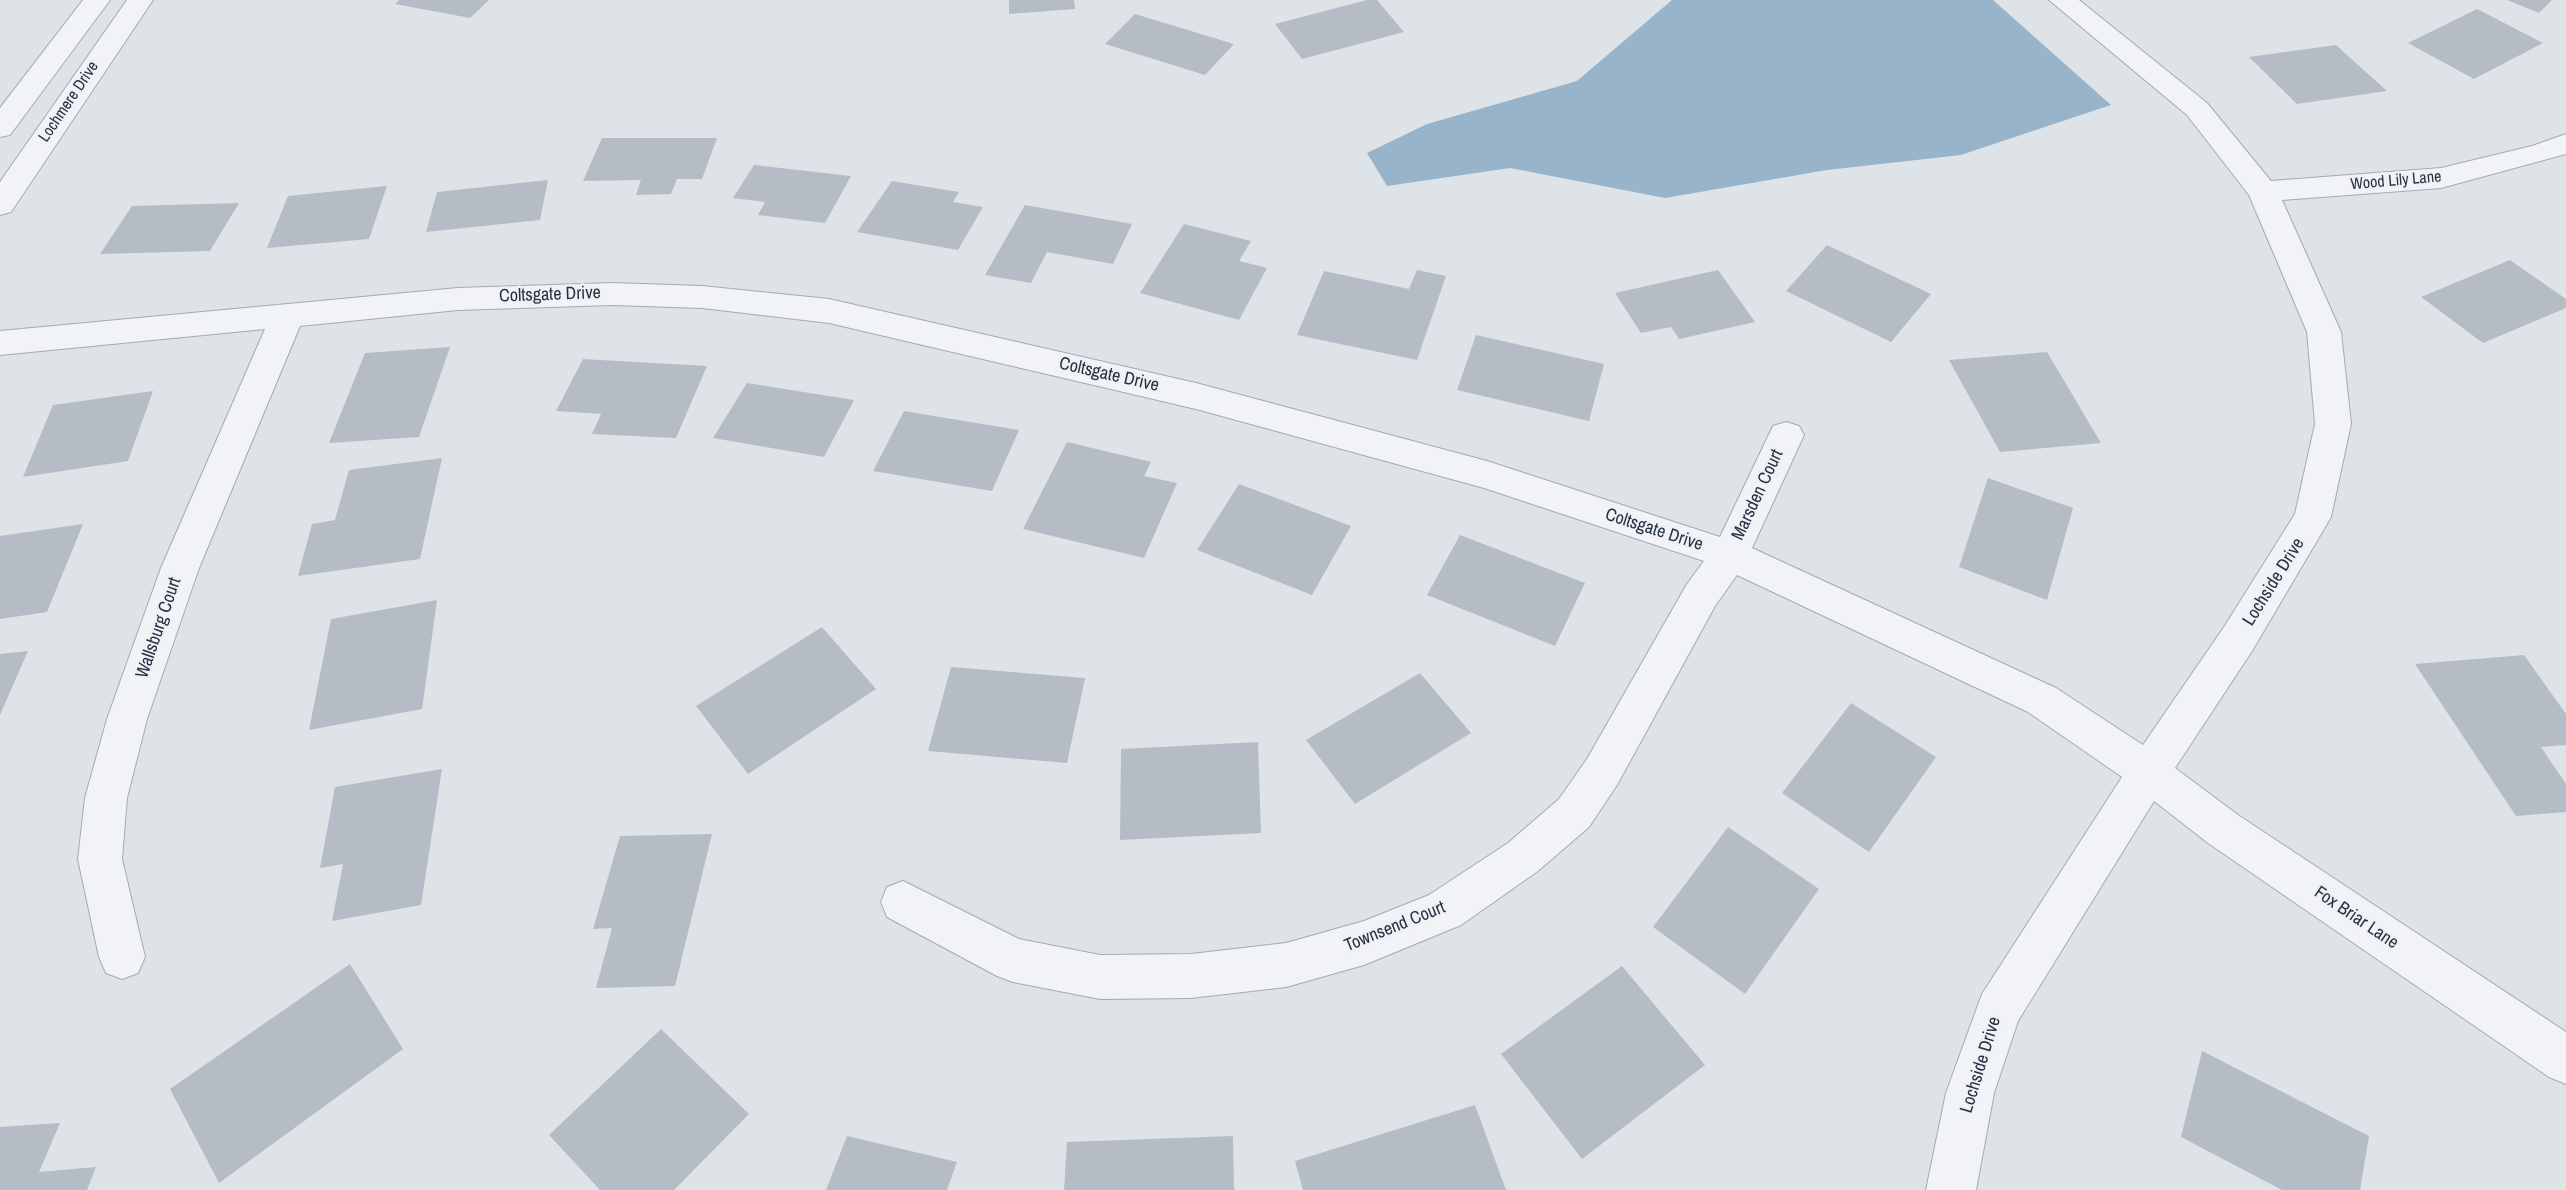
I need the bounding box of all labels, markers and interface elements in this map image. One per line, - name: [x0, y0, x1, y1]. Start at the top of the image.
- street label: Lochmere Drive: [35, 58, 103, 146]
- street label: Wood Lily Lane: [2350, 167, 2442, 195]
- street label: Coltsgate Drive: [499, 282, 601, 308]
- street label: Coltsgate Drive: [1057, 353, 1161, 397]
- street label: Marsden Court: [1728, 446, 1788, 544]
- street label: Coltsgate Drive: [1602, 504, 1706, 556]
- street label: Lochside Drive: [2239, 534, 2309, 630]
- street label: Wallsburg Court: [132, 575, 186, 681]
- street label: Fox Briar Lane: [2310, 882, 2402, 954]
- street label: Townsend Court: [1342, 897, 1448, 957]
- street label: Lochside Drive: [1956, 1014, 2006, 1116]

